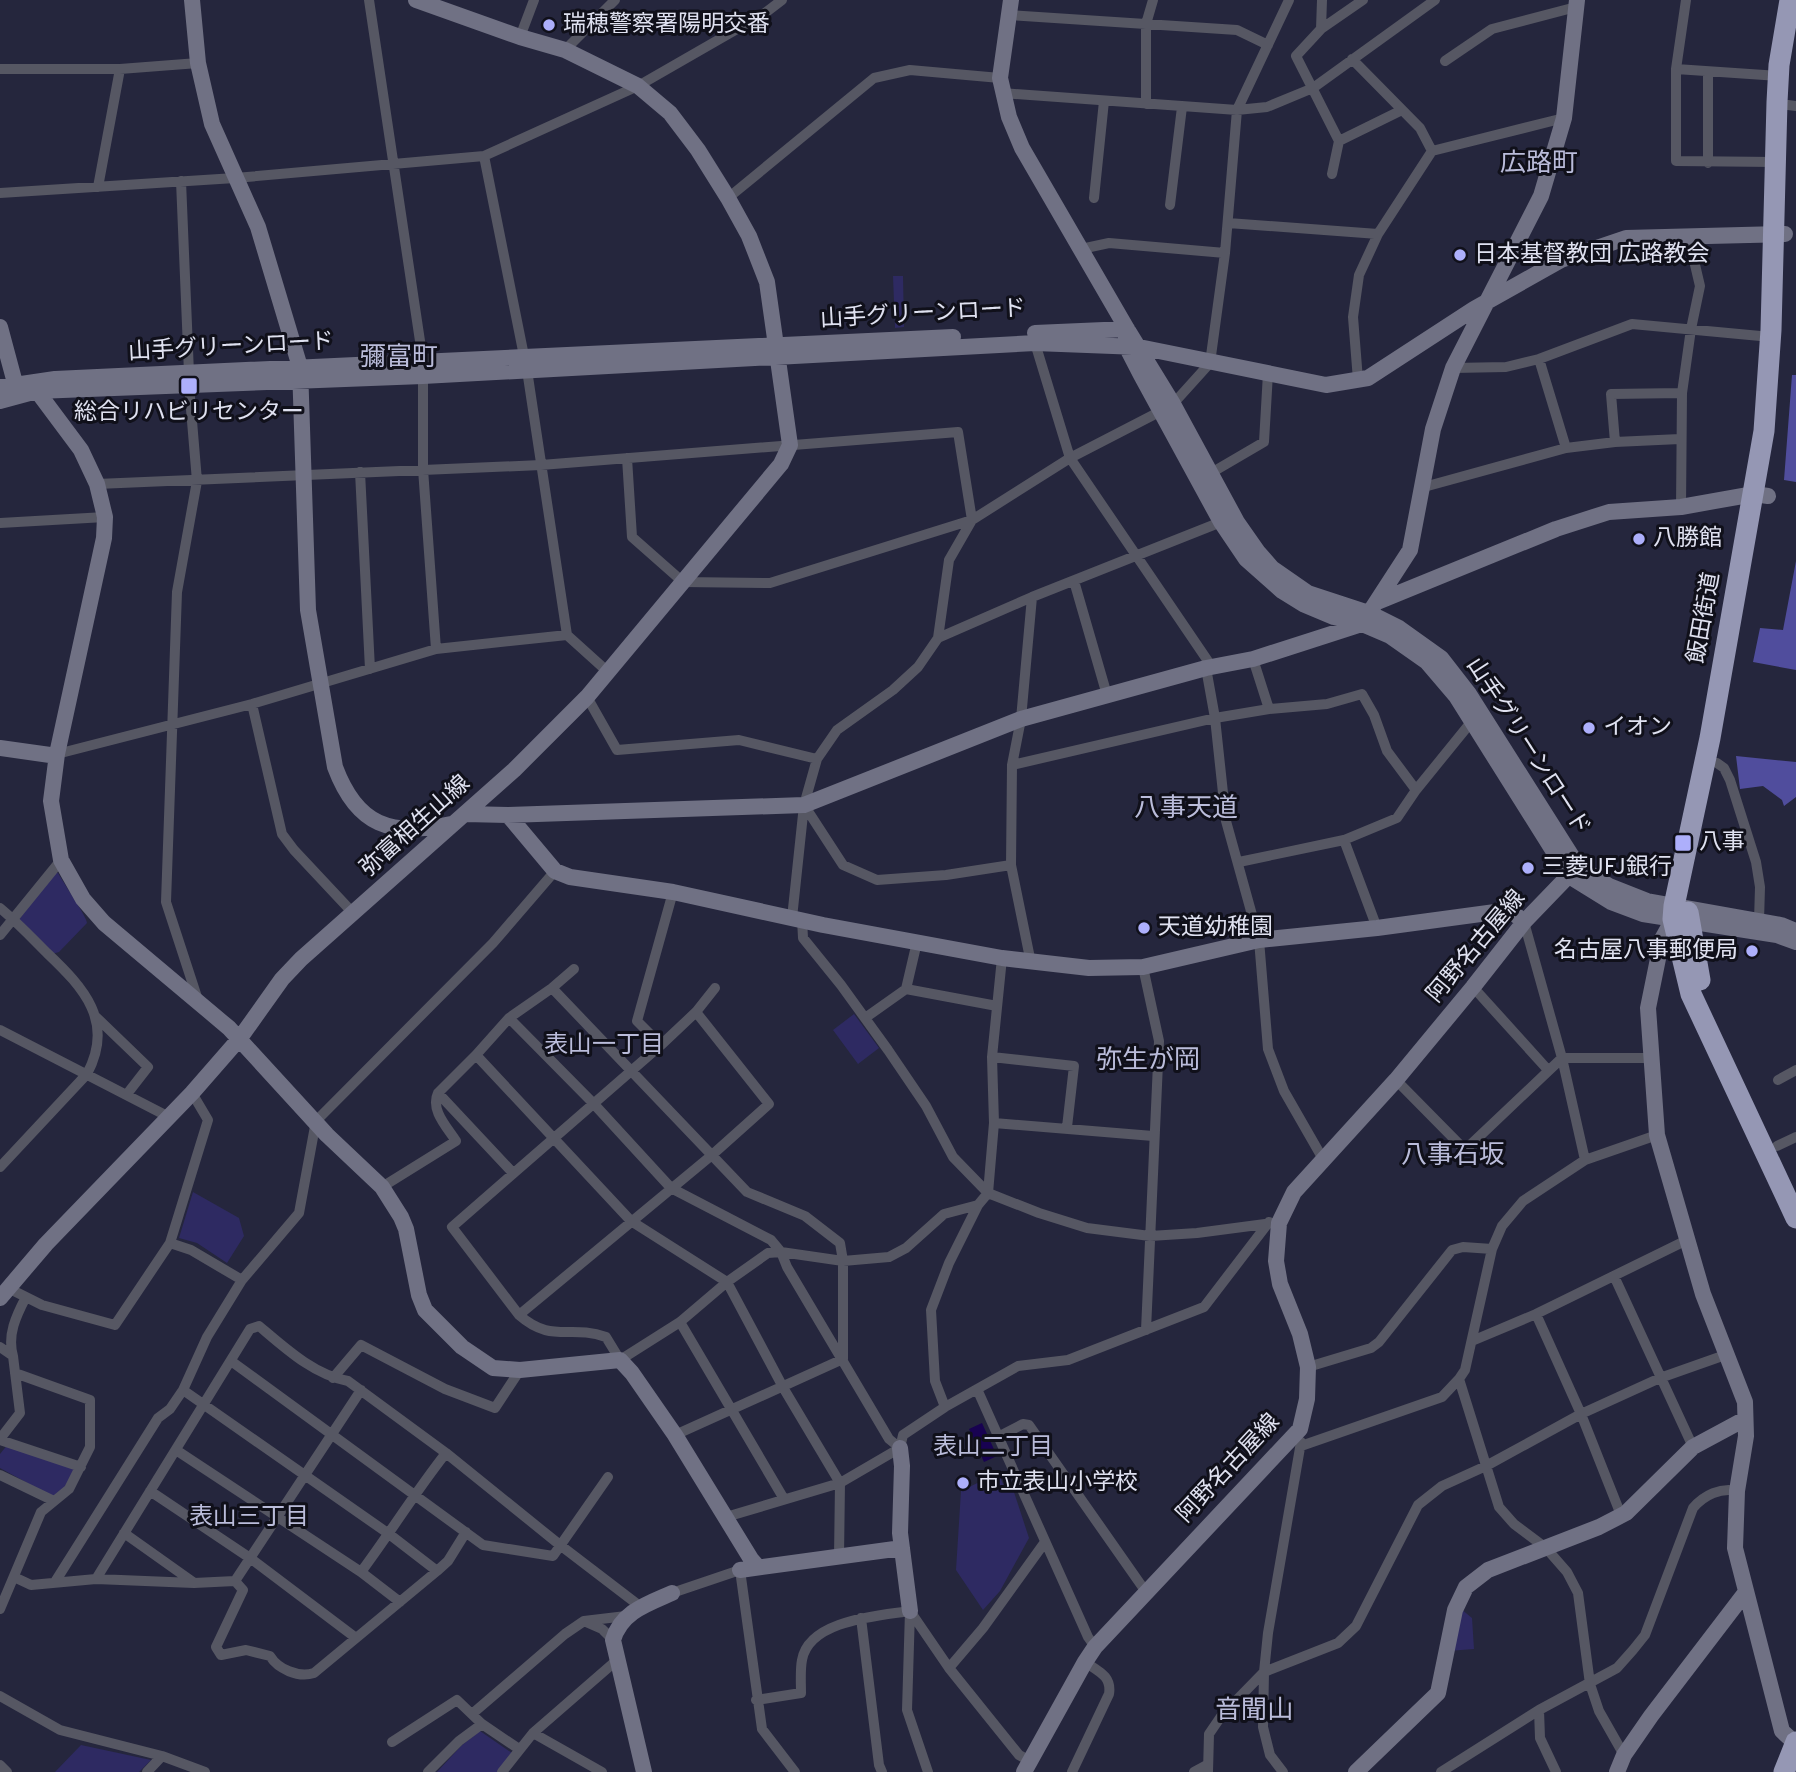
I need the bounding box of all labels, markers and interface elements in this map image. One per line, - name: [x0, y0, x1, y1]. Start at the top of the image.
- place label: 瑞穂警察署陽明交番: [563, 11, 770, 40]
- marker: 瑞穂警察署陽明交番: [541, 17, 557, 33]
- district label: 広路町: [1500, 148, 1578, 181]
- place label: 日本基督教団 広路教会: [1474, 241, 1709, 270]
- marker: 日本基督教団 広路教会: [1452, 247, 1468, 263]
- street label: 山手グリーンロード: [819, 295, 1027, 335]
- street label: 山手グリーンロード: [127, 328, 335, 368]
- district label: 彌富町: [360, 342, 438, 375]
- marker: 総合リハビリセンター: [179, 376, 199, 396]
- place label: 総合リハビリセンター: [74, 399, 304, 428]
- place label: 八勝館: [1653, 525, 1722, 554]
- marker: 八勝館: [1631, 531, 1647, 547]
- street label: 飯田街道: [1683, 570, 1727, 666]
- street label: 山手グリーンロード: [1459, 653, 1595, 841]
- place label: イオン: [1603, 714, 1672, 743]
- marker: イオン: [1581, 720, 1597, 736]
- street label: 弥富相生山線: [355, 770, 477, 884]
- district label: 八事天道: [1134, 793, 1238, 826]
- place label: 八事: [1699, 829, 1745, 858]
- marker: 八事: [1673, 833, 1693, 853]
- place label: 三菱UFJ銀行: [1542, 854, 1672, 883]
- marker: 三菱UFJ銀行: [1520, 860, 1536, 876]
- street label: 阿野名古屋線: [1422, 885, 1532, 1009]
- place label: 天道幼稚園: [1158, 914, 1273, 943]
- marker: 天道幼稚園: [1136, 920, 1152, 936]
- place label: 名古屋八事郵便局: [1554, 937, 1738, 966]
- marker: 名古屋八事郵便局: [1744, 943, 1760, 959]
- district label: 表山一丁目: [544, 1031, 664, 1061]
- district label: 弥生が岡: [1096, 1045, 1200, 1078]
- district label: 八事石坂: [1401, 1140, 1505, 1173]
- street label: 阿野名古屋線: [1171, 1409, 1287, 1529]
- district label: 表山二丁目: [933, 1433, 1053, 1463]
- place label: 市立表山小学校: [977, 1469, 1138, 1498]
- marker: 市立表山小学校: [955, 1475, 971, 1491]
- district label: 表山三丁目: [189, 1503, 309, 1533]
- district label: 音聞山: [1215, 1695, 1293, 1728]

